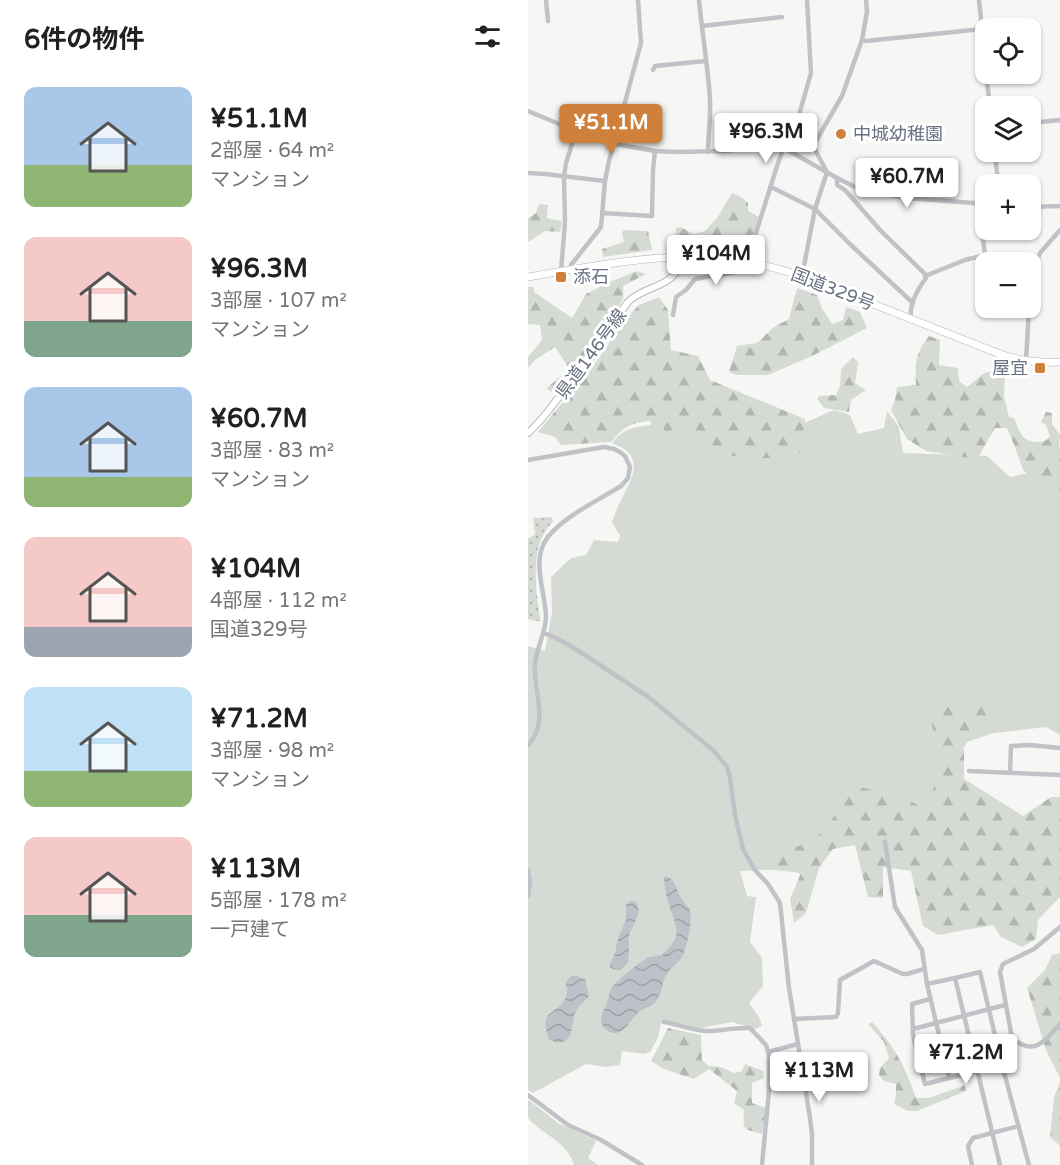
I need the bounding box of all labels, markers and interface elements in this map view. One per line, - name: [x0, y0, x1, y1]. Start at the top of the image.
- map controls: [975, 18, 1041, 318]
- button: locate: [975, 18, 1041, 84]
- icon: filters: [471, 20, 504, 53]
- text: 6件の物件: [24, 24, 144, 55]
- button: layers: [975, 96, 1041, 162]
- text: ¥51.1M: [210, 103, 308, 134]
- pin: ¥51.1M: [562, 104, 660, 155]
- icon: home: [72, 111, 144, 183]
- text: ¥51.1M: [573, 111, 649, 135]
- pin: ¥96.3M: [717, 113, 815, 164]
- text: ¥96.3M: [728, 120, 804, 144]
- place label: 中城幼稚園: [853, 123, 943, 145]
- marker: 中城幼稚園: [834, 127, 848, 141]
- text: 2部屋 · 64 m²: [210, 139, 334, 163]
- pin: ¥60.7M: [858, 158, 956, 209]
- text: ¥60.7M: [869, 165, 945, 189]
- text: マンション: [210, 168, 310, 192]
- button: +: [975, 174, 1041, 240]
- pin: ¥104M: [674, 235, 758, 286]
- text: ¥104M: [681, 242, 751, 266]
- button: −: [975, 252, 1041, 318]
- text: ¥96.3M: [210, 253, 308, 284]
- icon: home: [72, 261, 144, 333]
- street label: 国道329号: [788, 263, 878, 315]
- place label: 添石: [573, 266, 609, 288]
- marker: 添石: [554, 270, 568, 284]
- text: 3部屋 · 107 m²: [210, 289, 347, 313]
- street label: 県道146号線: [551, 305, 631, 403]
- text: マンション: [210, 318, 310, 342]
- place label: 屋宜: [992, 357, 1028, 379]
- marker: 屋宜: [1033, 361, 1047, 375]
- text: ¥60.7M: [210, 403, 308, 434]
- icon: home: [72, 411, 144, 483]
- text: 3部屋 · 83 m²: [210, 439, 334, 463]
- text: マンション: [210, 468, 310, 492]
- text: ¥104M: [210, 553, 301, 584]
- icon: home: [72, 561, 144, 633]
- text: 4部屋 · 112 m²: [210, 589, 347, 613]
- text: 国道329号: [210, 618, 308, 642]
- text: ¥71.2M: [210, 703, 308, 734]
- icon: home: [72, 711, 144, 783]
- text: 3部屋 · 98 m²: [210, 739, 334, 763]
- text: マンション: [210, 768, 310, 792]
- text: ¥113M: [210, 853, 301, 884]
- icon: home: [72, 861, 144, 933]
- text: 5部屋 · 178 m²: [210, 889, 347, 913]
- text: 一戸建て: [210, 918, 290, 942]
- pin: ¥71.2M: [917, 1034, 1015, 1085]
- text: ¥71.2M: [928, 1041, 1004, 1065]
- pin: ¥113M: [777, 1052, 861, 1103]
- text: ¥113M: [784, 1059, 854, 1083]

